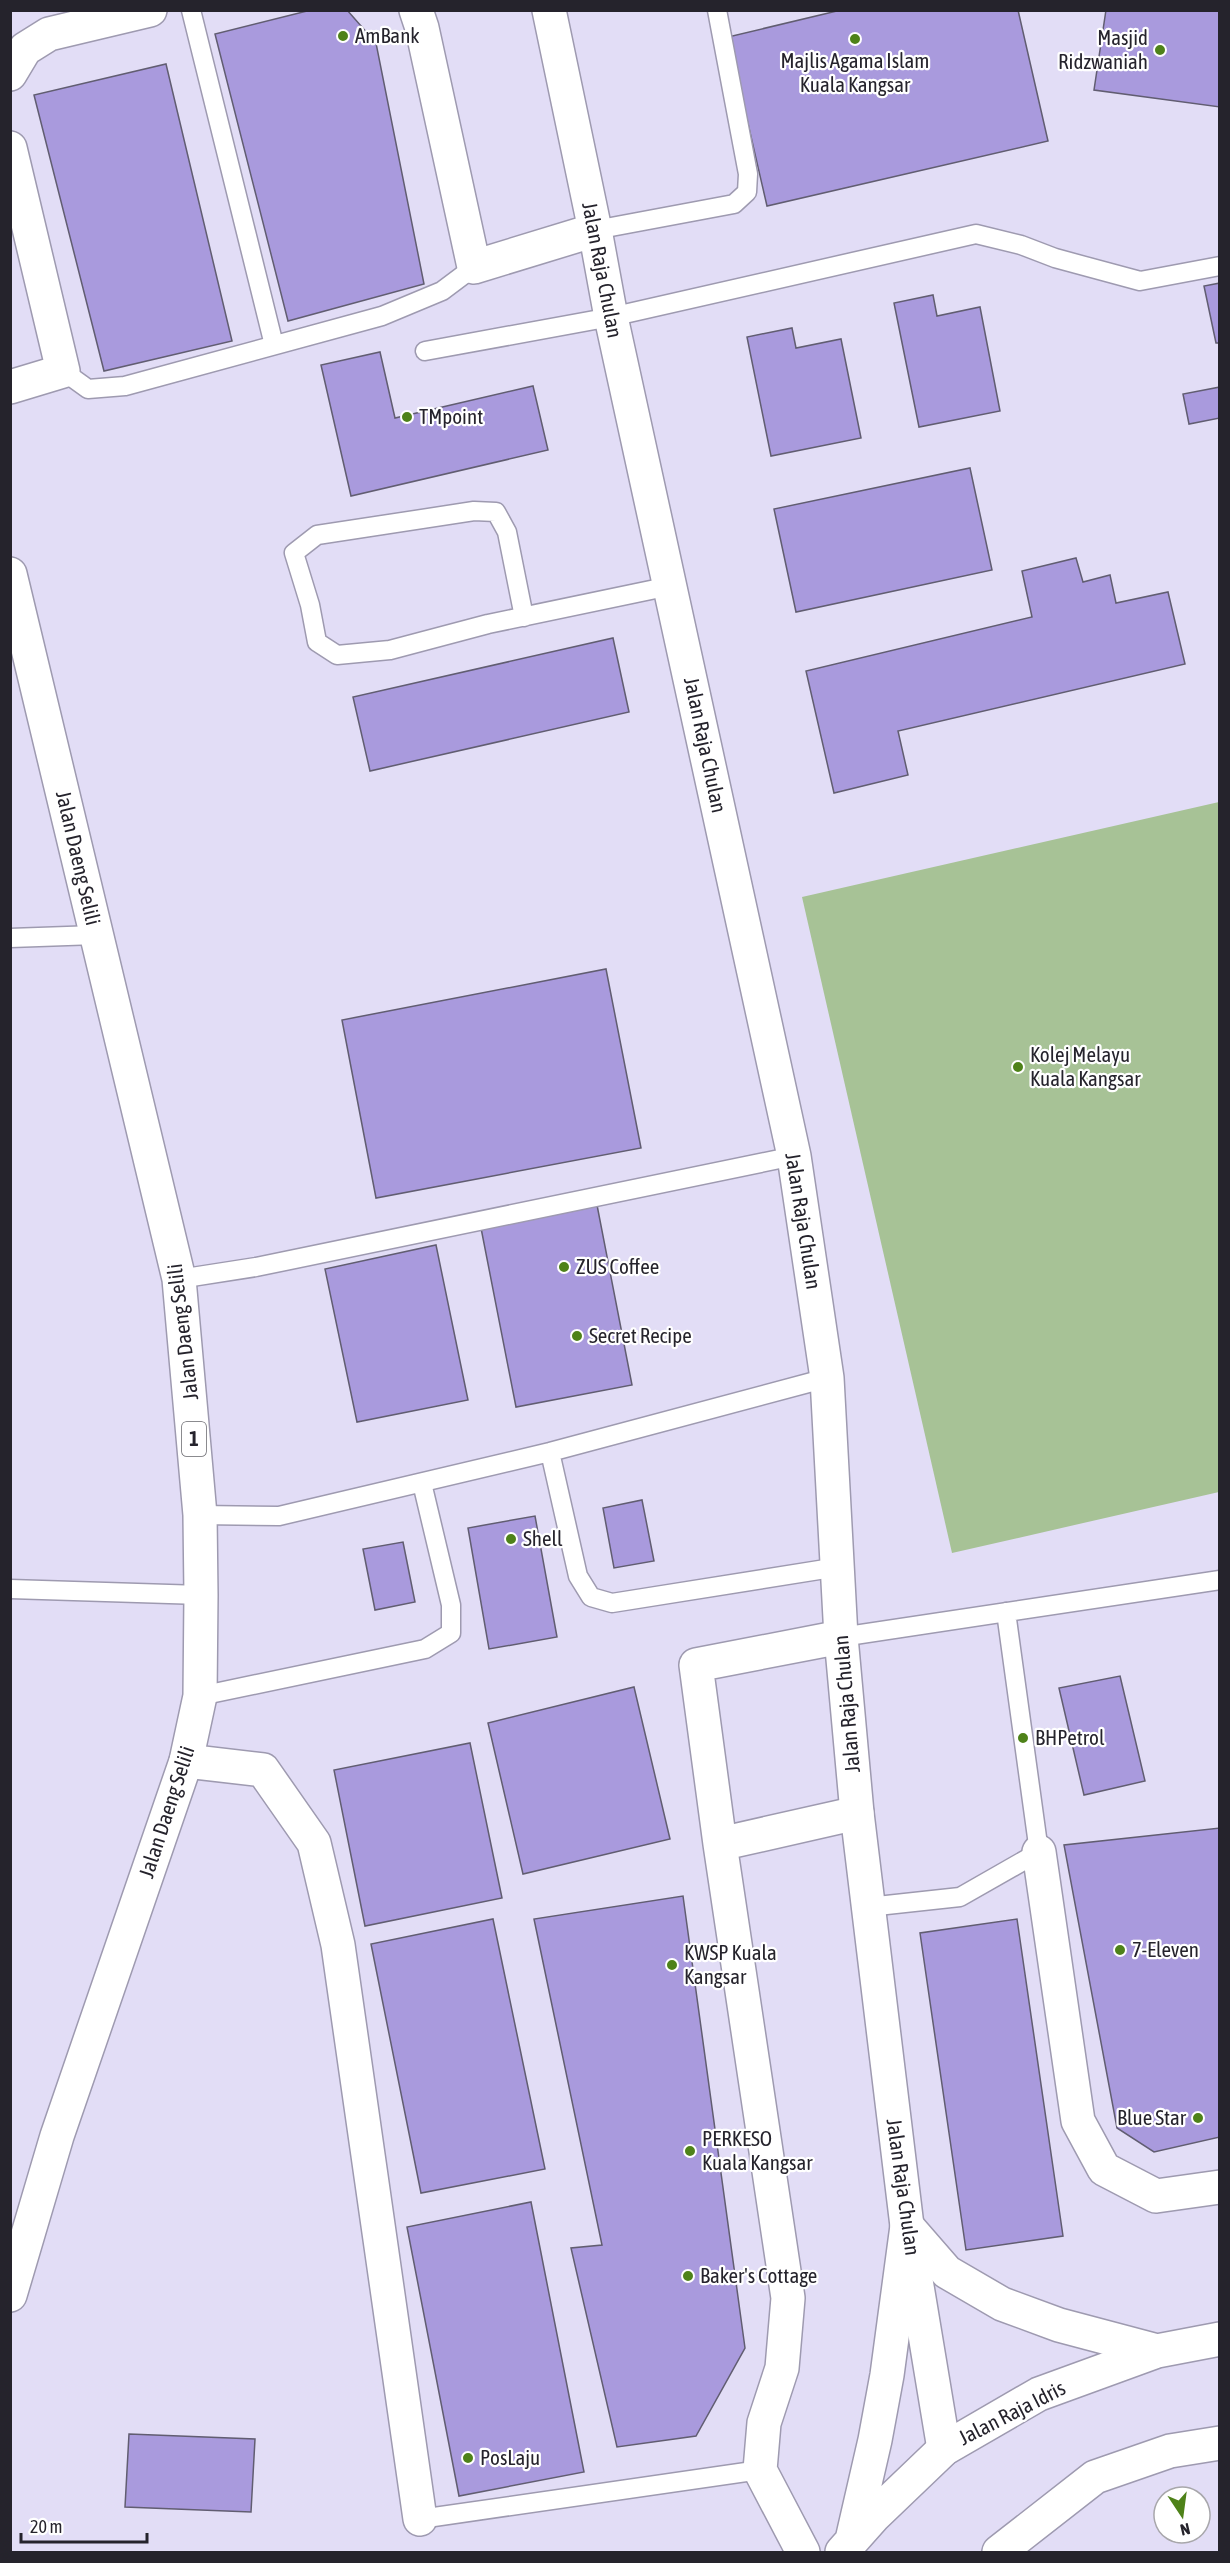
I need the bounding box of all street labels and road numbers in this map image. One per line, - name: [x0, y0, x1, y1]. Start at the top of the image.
- street label: Jalan Raja Chulan: [578, 200, 628, 340]
- street label: Jalan Raja Chulan: [680, 675, 732, 815]
- street label: Jalan Daeng Selili: [52, 788, 106, 927]
- street label: Jalan Raja Chulan: [781, 1151, 827, 1291]
- street label: Jalan Daeng Selili: [162, 1263, 202, 1402]
- road number: 1: [182, 1422, 206, 1456]
- street label: Jalan Raja Chulan: [828, 1634, 864, 1774]
- street label: Jalan Daeng Selili: [133, 1743, 199, 1881]
- street label: Jalan Raja Chulan: [883, 2117, 925, 2257]
- street label: Jalan Raja Idris: [954, 2375, 1069, 2449]

